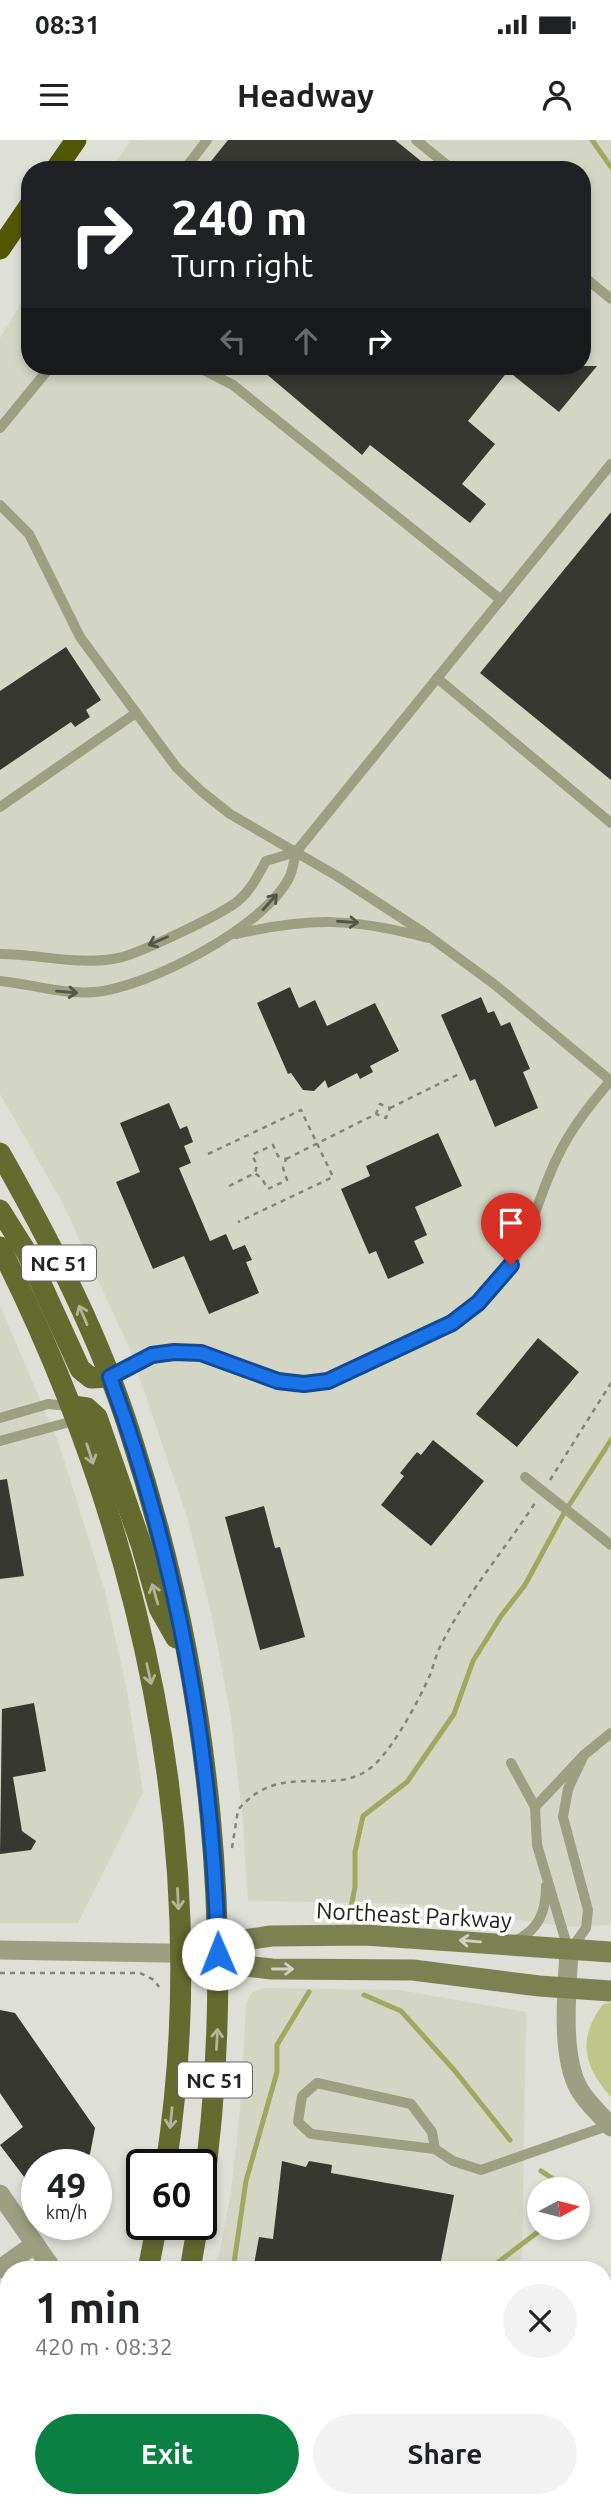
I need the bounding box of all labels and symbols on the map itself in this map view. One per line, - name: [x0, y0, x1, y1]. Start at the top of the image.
- one-way arrow: [262, 893, 278, 911]
- one-way arrow: [336, 916, 359, 929]
- one-way arrow: [148, 935, 169, 948]
- one-way arrow: [55, 985, 78, 998]
- pin: [481, 1193, 541, 1265]
- road number: NC 51: [22, 1246, 96, 1280]
- one-way arrow: [76, 1304, 89, 1326]
- one-way arrow: [84, 1443, 97, 1465]
- one-way arrow: [148, 1583, 161, 1605]
- one-way arrow: [143, 1662, 157, 1685]
- one-way arrow: [171, 1887, 184, 1910]
- street label: Northeast Parkway: [315, 1897, 513, 1933]
- position arrow: [181, 1917, 255, 1991]
- one-way arrow: [459, 1934, 482, 1947]
- one-way arrow: [271, 1962, 294, 1976]
- one-way arrow: [211, 2028, 224, 2051]
- road number: NC 51: [178, 2063, 252, 2098]
- one-way arrow: [164, 2107, 177, 2129]
- speed limit sign: 60: [126, 2149, 217, 2240]
- north arrow: [527, 2177, 590, 2240]

